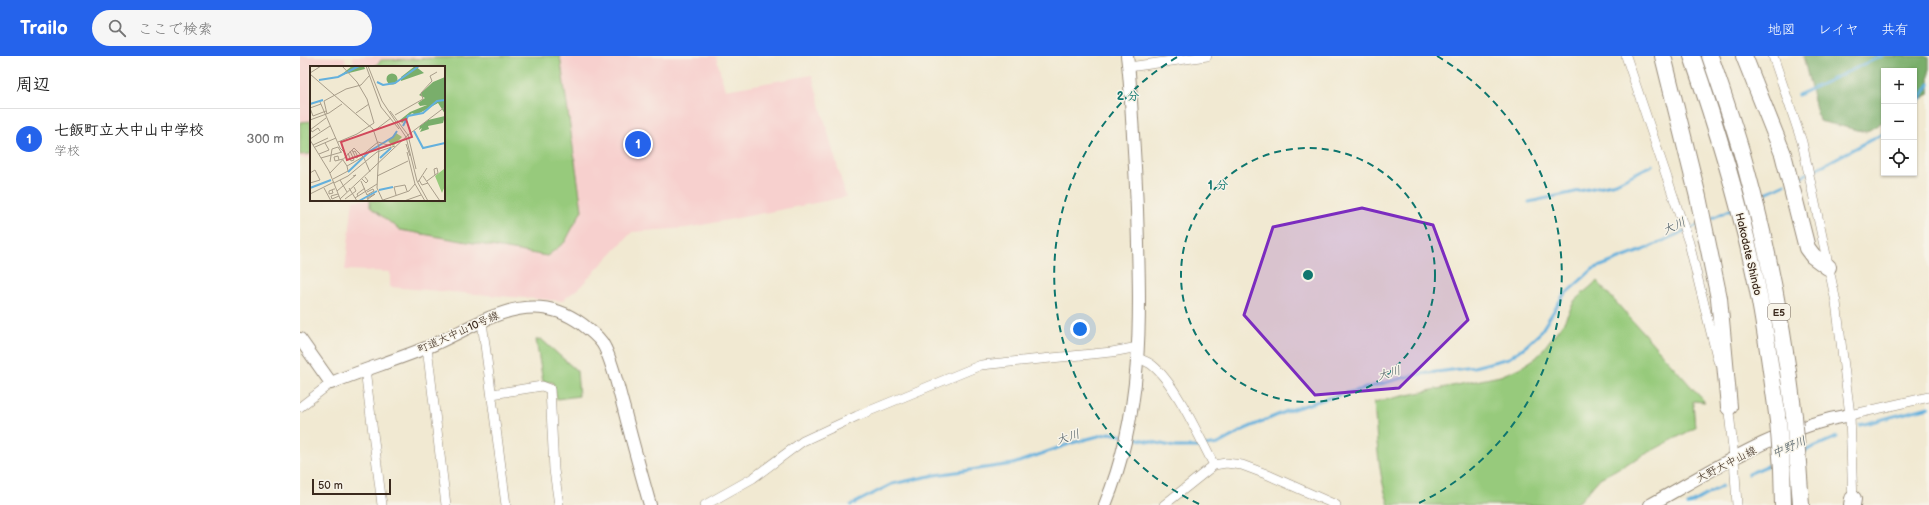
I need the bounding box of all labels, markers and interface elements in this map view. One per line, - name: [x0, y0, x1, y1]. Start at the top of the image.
- search box: [92, 10, 372, 46]
- text: Trailo: [20, 17, 68, 40]
- icon: search: [106, 17, 128, 39]
- text: ここで検索: [138, 20, 213, 39]
- text: 地図: [1768, 21, 1796, 38]
- text: レイヤ: [1818, 21, 1859, 38]
- text: 共有: [1881, 21, 1909, 38]
- inset map: [310, 66, 445, 201]
- map controls: [1881, 68, 1917, 176]
- button: +: [1881, 68, 1917, 104]
- text: 周辺: [16, 75, 50, 95]
- text: 2 分: [1117, 89, 1139, 104]
- button: −: [1881, 104, 1917, 140]
- text: 七飯町立大中山中学校: [54, 121, 204, 140]
- pin: 1: [625, 129, 651, 159]
- text: 1: [26, 131, 32, 147]
- text: 300 m: [246, 131, 284, 147]
- button: locate: [1881, 140, 1917, 176]
- text: 学校: [54, 143, 80, 159]
- text: 1 分: [1208, 178, 1228, 193]
- street label: Hakodate Shindo: [1733, 211, 1764, 297]
- water label: 大川: [1660, 215, 1688, 238]
- centre of rings: [1301, 268, 1315, 282]
- road number: E5: [1768, 304, 1790, 320]
- street label: 町道大中山10号線: [415, 309, 501, 356]
- your location: [1070, 319, 1090, 339]
- water label: 大川: [1376, 363, 1403, 384]
- water label: 大川: [1054, 427, 1082, 448]
- water label: 中野川: [1770, 434, 1809, 461]
- street label: 大野大中山線: [1694, 444, 1759, 485]
- scale bar: [312, 477, 391, 496]
- text: 50 m: [318, 479, 343, 492]

